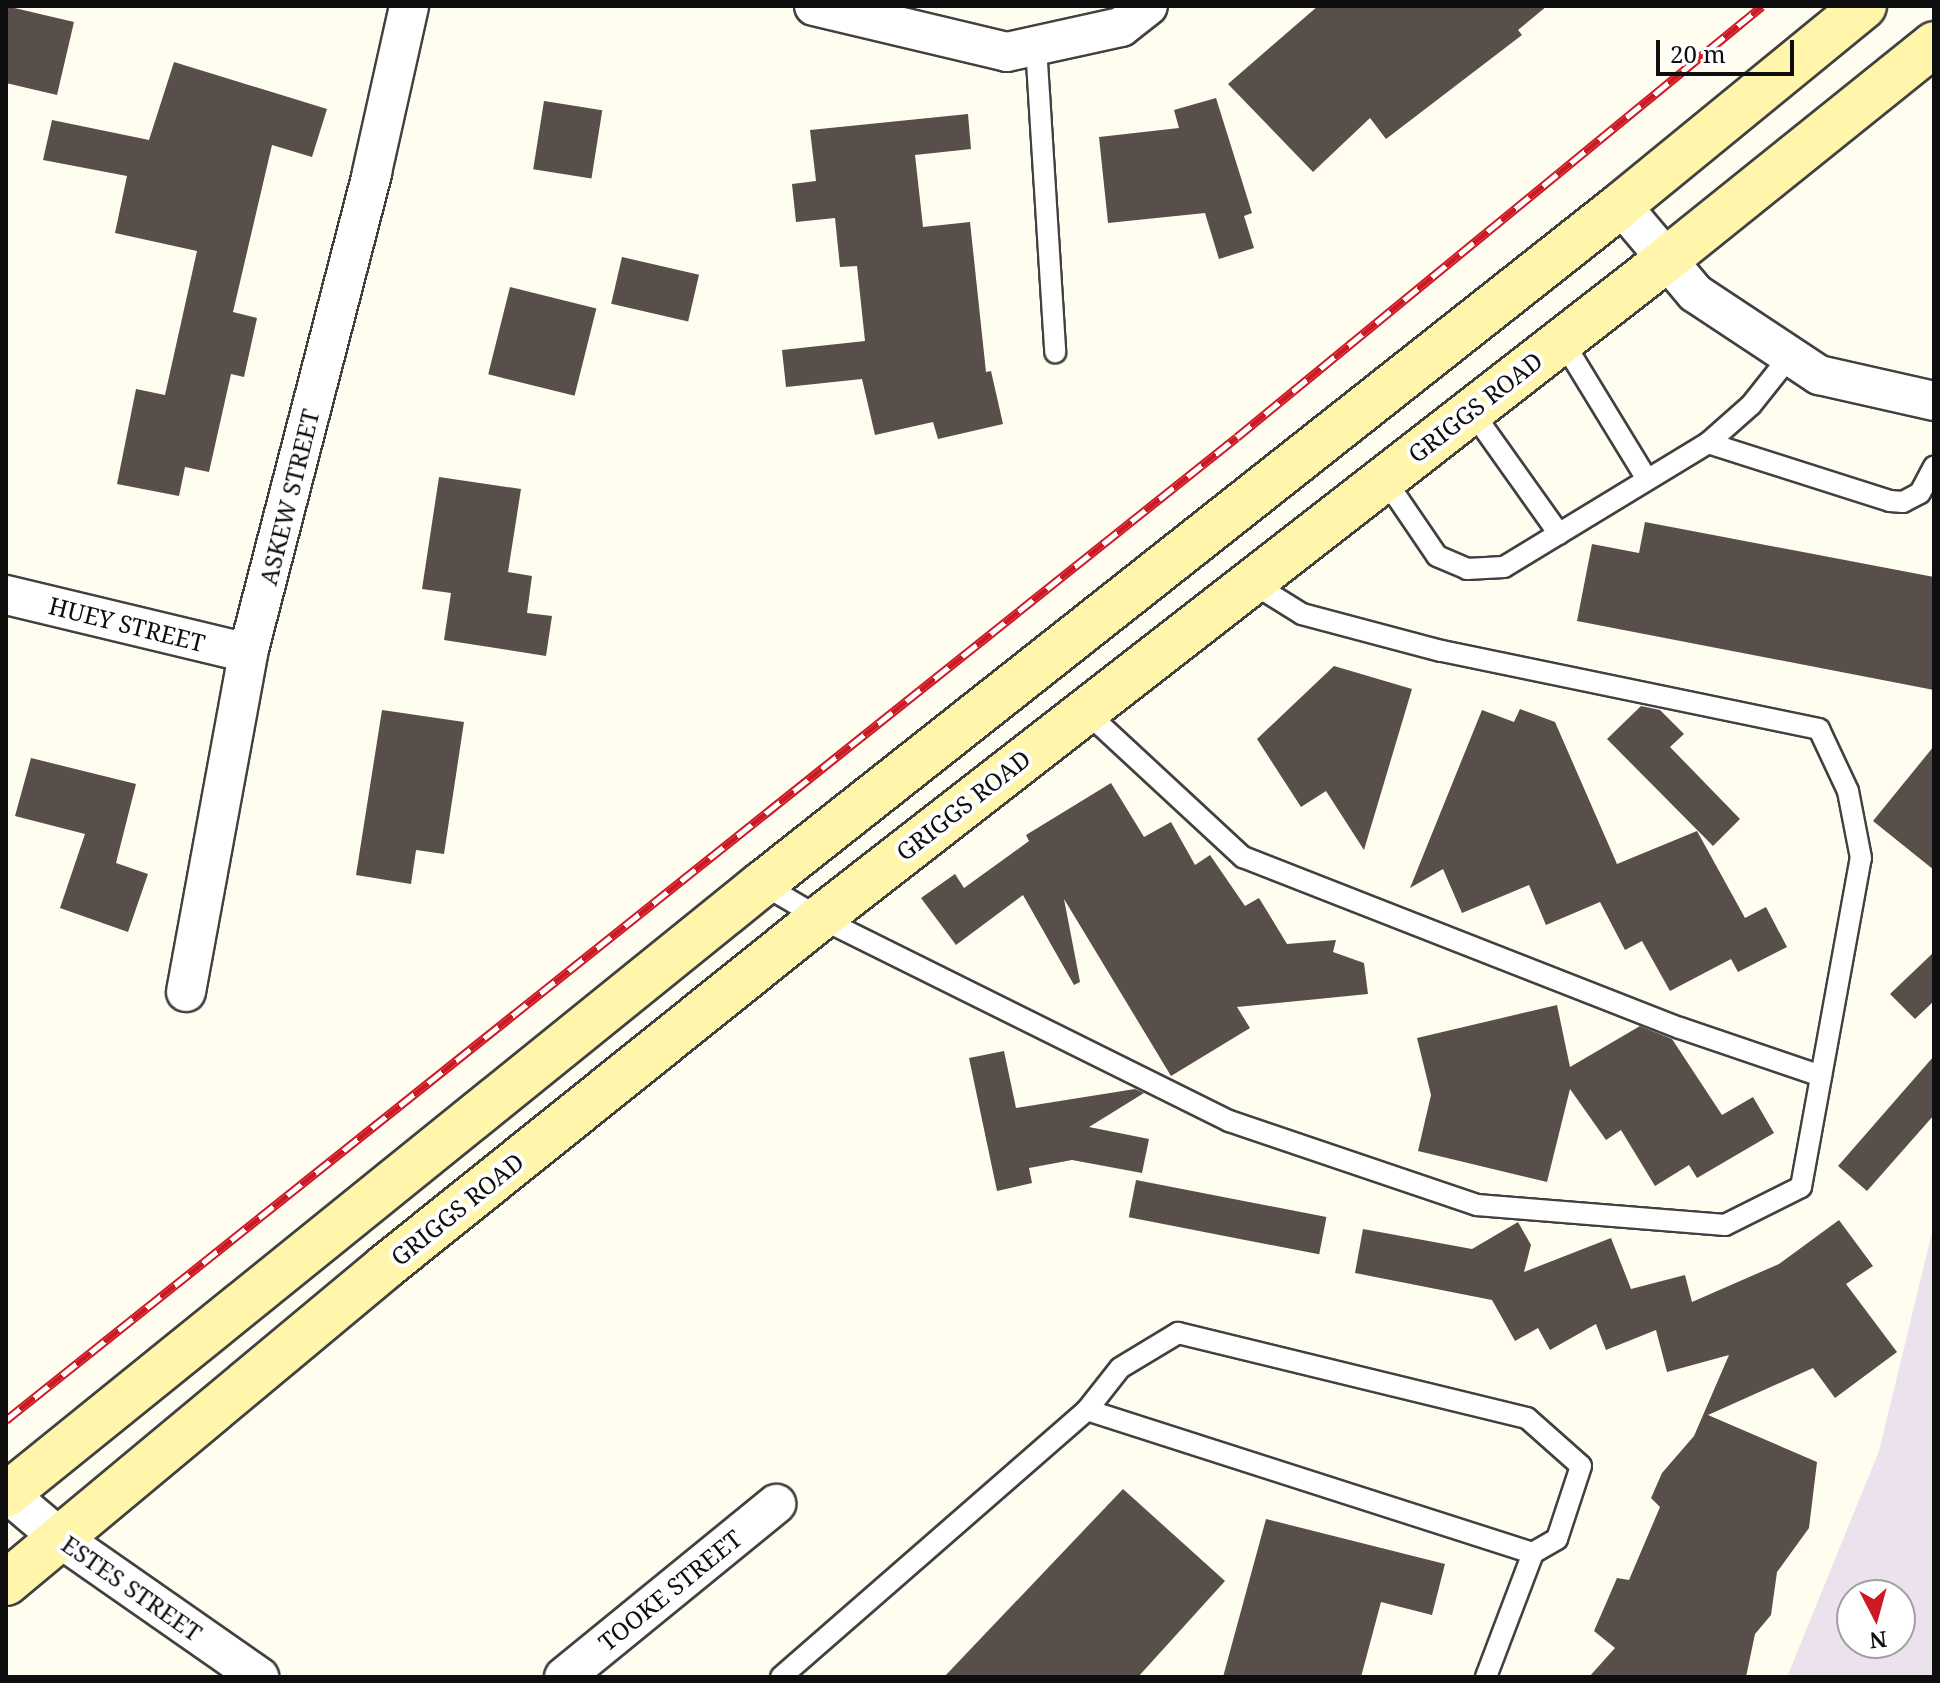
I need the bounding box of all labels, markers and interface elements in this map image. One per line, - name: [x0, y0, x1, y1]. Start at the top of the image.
- scale bar: [1660, 24, 1798, 74]
- text: 20 m: [1670, 37, 1726, 70]
- street label: GRIGGS ROAD: [1402, 346, 1548, 468]
- street label: ASKEW STREET: [253, 406, 325, 588]
- street label: HUEY STREET: [46, 591, 208, 657]
- street label: GRIGGS ROAD: [890, 744, 1036, 866]
- street label: GRIGGS ROAD: [385, 1147, 529, 1271]
- street label: TOOKE STREET: [593, 1524, 747, 1656]
- street label: ESTES STREET: [57, 1529, 207, 1647]
- north arrow: [1836, 1579, 1916, 1659]
- text: N: [1868, 1625, 1888, 1657]

